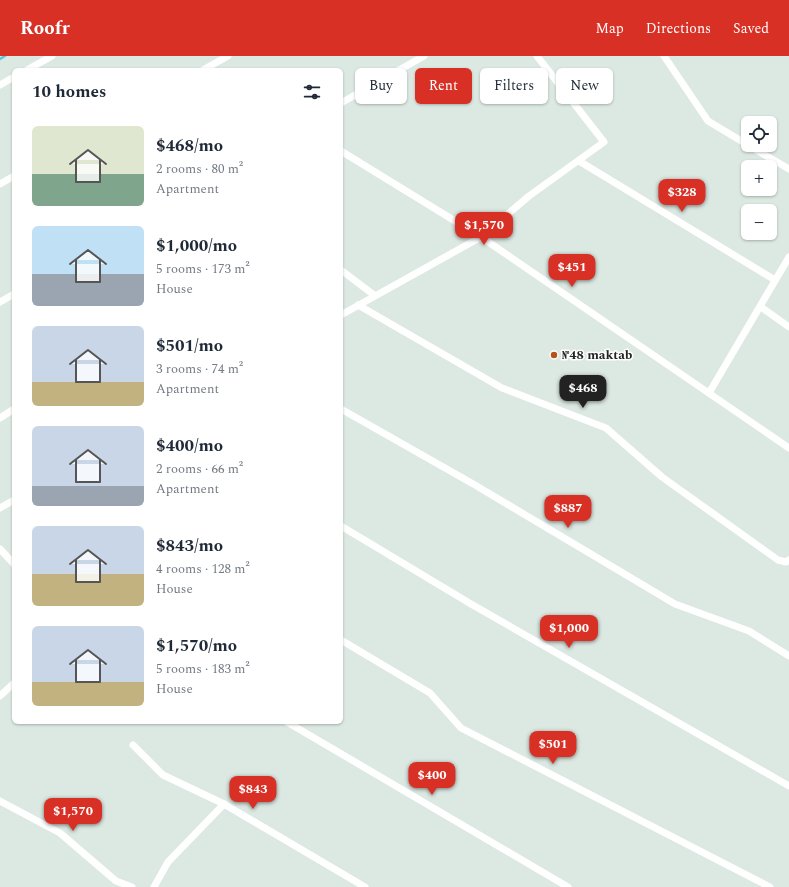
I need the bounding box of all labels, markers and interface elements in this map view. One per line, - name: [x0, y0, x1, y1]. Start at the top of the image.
- text: Roofr: [20, 14, 70, 43]
- text: Map: [596, 18, 624, 39]
- text: Directions: [646, 18, 711, 39]
- text: Saved: [733, 18, 769, 39]
- chip: Buy: [355, 68, 407, 104]
- chip: Rent: [415, 68, 472, 104]
- chip: Filters: [480, 68, 548, 104]
- chip: New: [556, 68, 613, 104]
- text: 10 homes: [32, 79, 106, 105]
- icon: filters: [301, 81, 323, 103]
- map controls: [741, 116, 777, 240]
- button: locate: [741, 116, 777, 152]
- text: $468/mo: [156, 133, 223, 159]
- icon: home: [64, 142, 112, 190]
- text: 2 rooms · 80 m²: [156, 159, 243, 179]
- button: +: [741, 160, 777, 196]
- text: Apartment: [156, 179, 219, 199]
- pin: $328: [658, 179, 706, 213]
- text: $328: [667, 182, 697, 202]
- button: −: [741, 204, 777, 240]
- pin: $1,570: [451, 212, 517, 246]
- text: $1,570: [464, 215, 504, 235]
- text: $1,000/mo: [156, 233, 237, 259]
- icon: home: [64, 242, 112, 290]
- pin: $451: [548, 254, 596, 288]
- text: $451: [557, 257, 587, 277]
- text: 5 rooms · 173 m²: [156, 259, 250, 279]
- text: House: [156, 279, 193, 299]
- text: $501/mo: [156, 333, 223, 359]
- icon: home: [64, 342, 112, 390]
- place label: №48 maktab: [562, 345, 633, 365]
- marker: №48 maktab: [549, 350, 559, 360]
- text: 3 rooms · 74 m²: [156, 359, 243, 379]
- pin: $468: [559, 375, 607, 409]
- text: $468: [568, 378, 598, 398]
- text: Apartment: [156, 379, 219, 399]
- text: $400/mo: [156, 433, 223, 459]
- icon: home: [64, 442, 112, 490]
- text: 2 rooms · 66 m²: [156, 459, 243, 479]
- text: Apartment: [156, 479, 219, 499]
- pin: $887: [544, 495, 592, 529]
- text: $887: [553, 498, 583, 518]
- text: $843/mo: [156, 533, 223, 559]
- icon: home: [64, 542, 112, 590]
- text: 4 rooms · 128 m²: [156, 559, 250, 579]
- text: House: [156, 579, 193, 599]
- pin: $1,000: [536, 615, 602, 649]
- text: $1,000: [549, 618, 589, 638]
- text: $1,570/mo: [156, 633, 237, 659]
- icon: home: [64, 642, 112, 690]
- text: 5 rooms · 183 m²: [156, 659, 250, 679]
- text: House: [156, 679, 193, 699]
- pin: $501: [529, 731, 577, 765]
- text: $501: [538, 734, 568, 754]
- pin: $400: [408, 762, 456, 796]
- text: $400: [417, 765, 447, 785]
- pin: $843: [229, 776, 277, 810]
- text: $843: [238, 779, 268, 799]
- pin: $1,570: [40, 798, 106, 832]
- text: $1,570: [53, 801, 93, 821]

